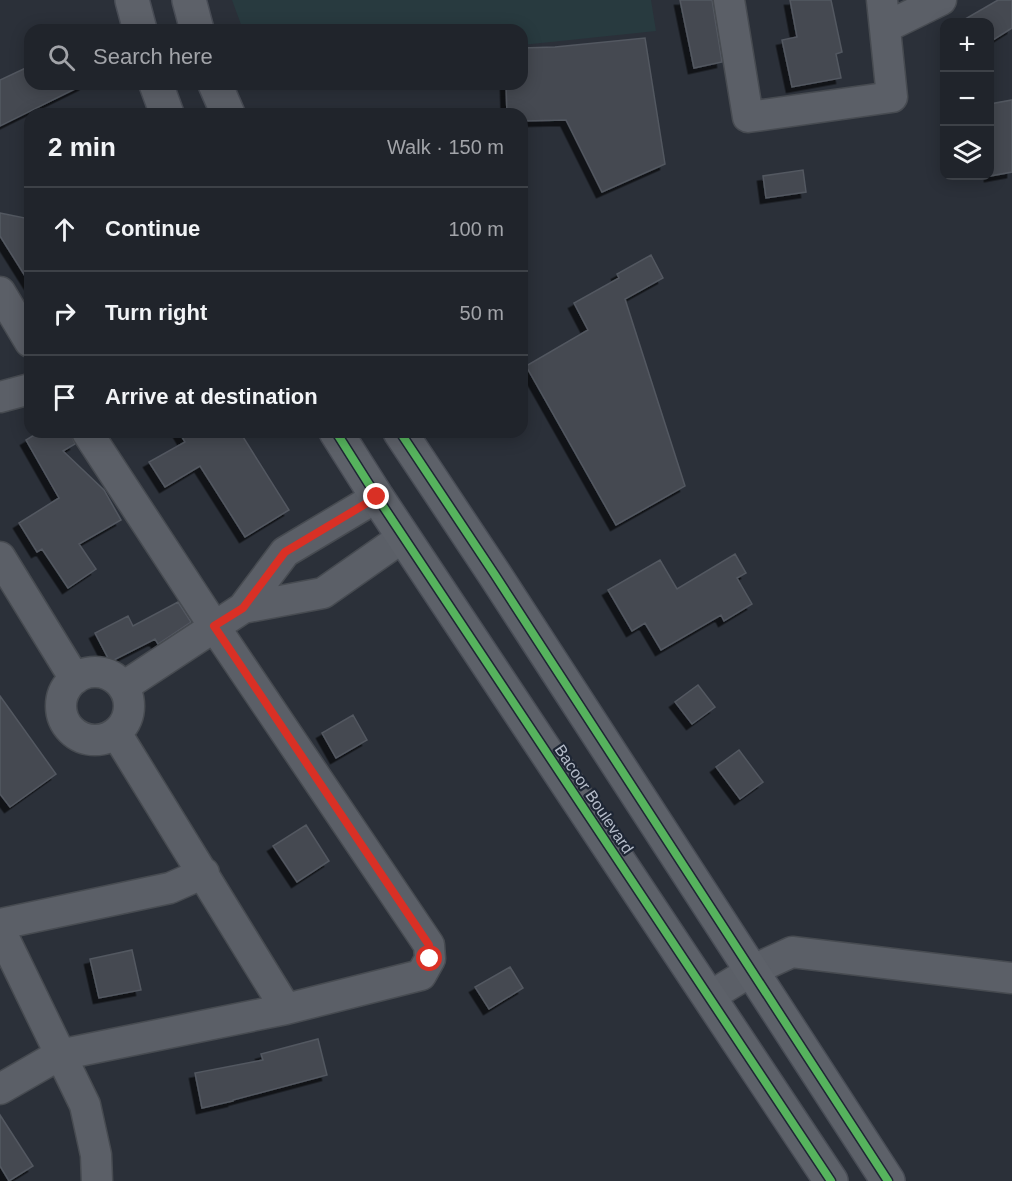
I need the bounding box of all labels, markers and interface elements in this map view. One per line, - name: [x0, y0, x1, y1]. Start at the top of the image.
- map controls: [940, 18, 994, 180]
- button: +: [940, 18, 994, 72]
- search box: [24, 24, 528, 90]
- icon: search: [45, 41, 78, 74]
- text: Search here: [93, 44, 213, 69]
- button: −: [940, 72, 994, 126]
- button: layers: [940, 126, 994, 180]
- text: 2 min: [48, 132, 116, 162]
- text: Walk · 150 m: [387, 136, 504, 158]
- icon: ahead: [48, 213, 81, 246]
- text: Continue: [105, 216, 200, 241]
- text: 100 m: [448, 218, 504, 240]
- icon: right: [48, 297, 81, 330]
- text: Turn right: [105, 300, 207, 325]
- text: 50 m: [460, 302, 504, 324]
- icon: arrive: [48, 381, 81, 414]
- text: Arrive at destination: [105, 384, 318, 409]
- route end: [363, 483, 389, 509]
- street label: Bacoor Boulevard: [551, 742, 637, 856]
- route start: [416, 945, 442, 971]

